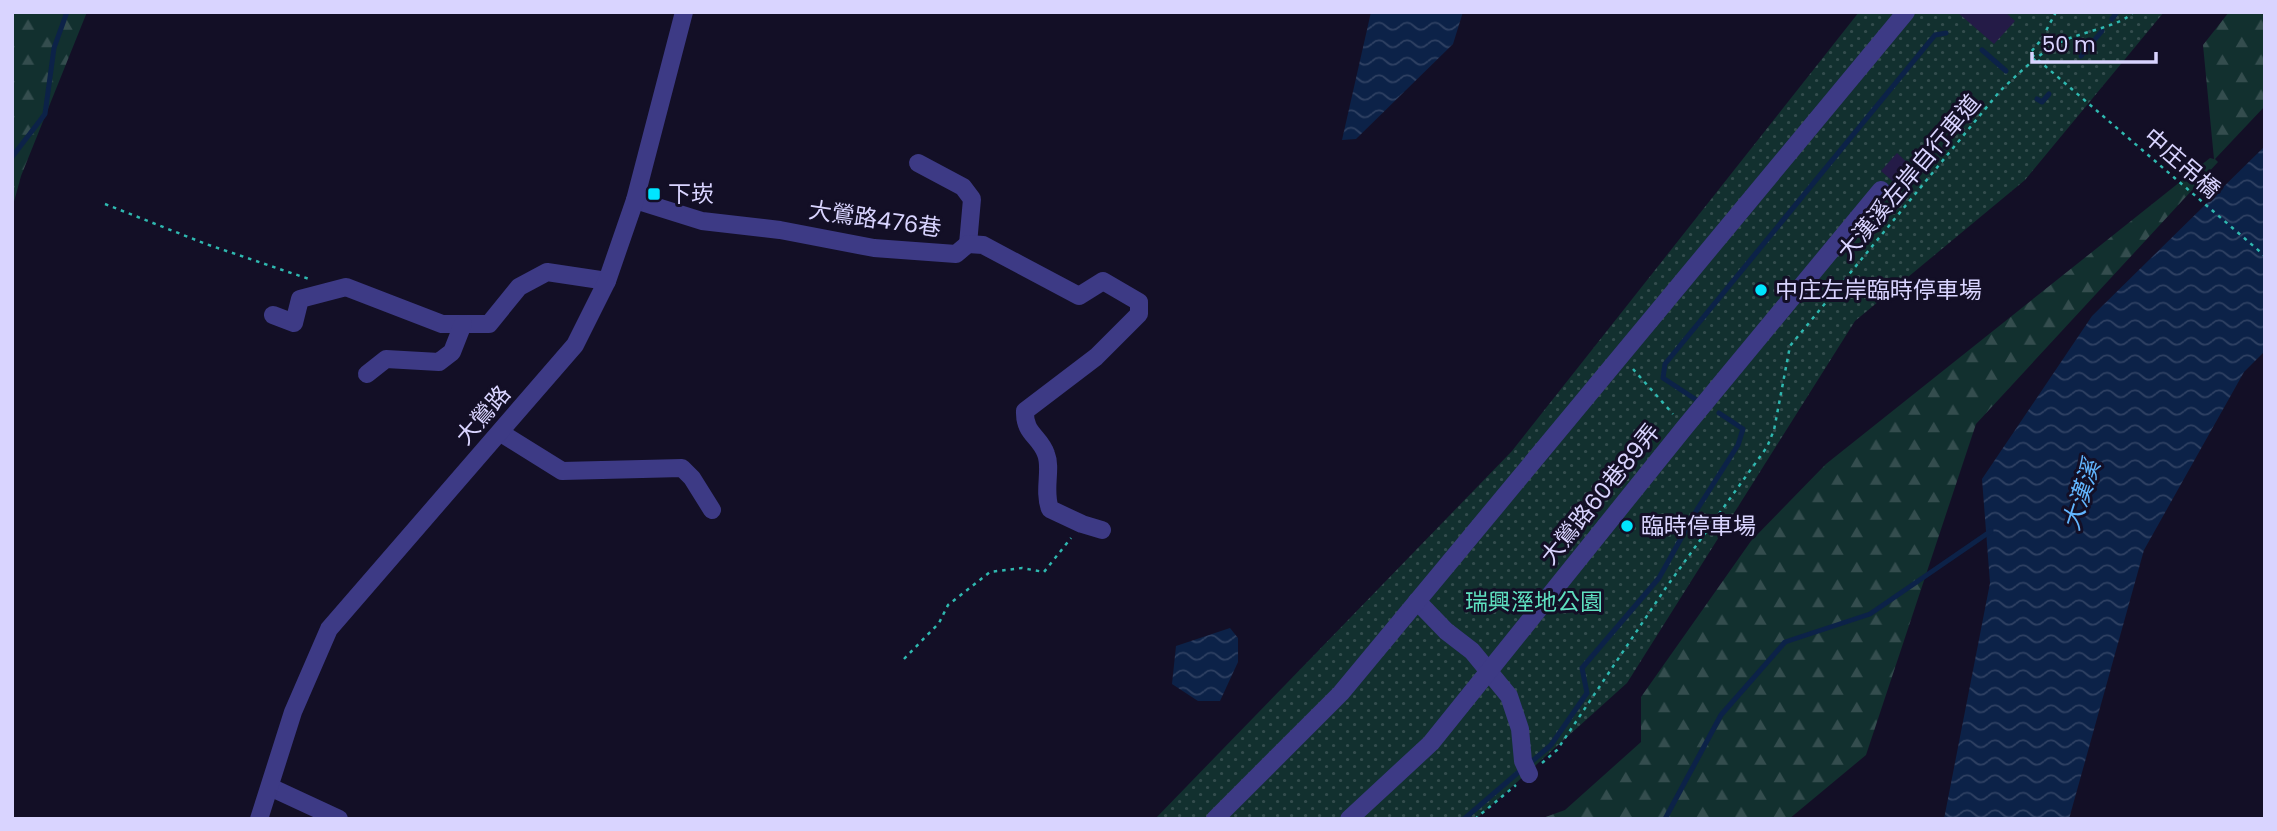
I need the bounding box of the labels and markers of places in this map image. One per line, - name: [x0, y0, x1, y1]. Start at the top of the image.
- place label: 下崁: [668, 178, 714, 210]
- marker: 下崁: [646, 186, 662, 202]
- place label: 中庄左岸臨時停車場: [1775, 274, 1982, 306]
- marker: 中庄左岸臨時停車場: [1753, 282, 1769, 298]
- place label: 臨時停車場: [1641, 510, 1756, 542]
- marker: 臨時停車場: [1619, 518, 1635, 534]

